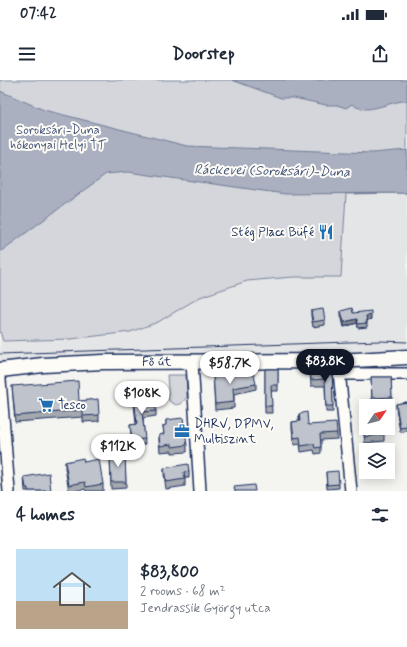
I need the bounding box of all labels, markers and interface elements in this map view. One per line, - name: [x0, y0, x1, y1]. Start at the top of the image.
- text: 07:42: [20, 4, 57, 24]
- text: Doorstep: [172, 42, 235, 66]
- icon: menu: [16, 43, 38, 65]
- icon: share: [369, 43, 391, 65]
- park label: Soroksári-Duna hókonyai Helyi TT: [10, 122, 107, 154]
- water label: Ráckevei (Soroksári)-Duna: [194, 161, 350, 181]
- restaurant icon: Stég Placc Büfé: [317, 223, 335, 241]
- place label: Stég Placc Büfé: [231, 224, 314, 241]
- pin: $83.8K: [292, 349, 358, 383]
- pin: $58.7K: [197, 351, 263, 385]
- street label: Fő út: [142, 353, 172, 370]
- text: $83.8K: [305, 353, 345, 370]
- text: $58.7K: [209, 355, 251, 372]
- pin: $108K: [114, 381, 170, 415]
- text: $108K: [123, 385, 161, 402]
- supermarket icon: Tesco: [37, 396, 55, 414]
- place label: Tesco: [58, 397, 86, 414]
- north arrow: [359, 399, 395, 435]
- map controls: [359, 399, 395, 479]
- place label: DHRV, DPMV, Multiszint: [194, 416, 274, 448]
- office icon: DHRV, DPMV, Multiszint: [173, 422, 191, 440]
- pin: $112K: [90, 434, 146, 468]
- text: $112K: [100, 438, 136, 455]
- button: layers: [359, 443, 395, 479]
- text: 4 homes: [16, 504, 75, 526]
- icon: filters: [369, 504, 391, 526]
- text: $83,800: [140, 561, 199, 583]
- icon: home: [48, 565, 96, 613]
- text: 2 rooms · 68 m²: [140, 583, 225, 600]
- text: Jendrassik György utca: [140, 600, 271, 617]

